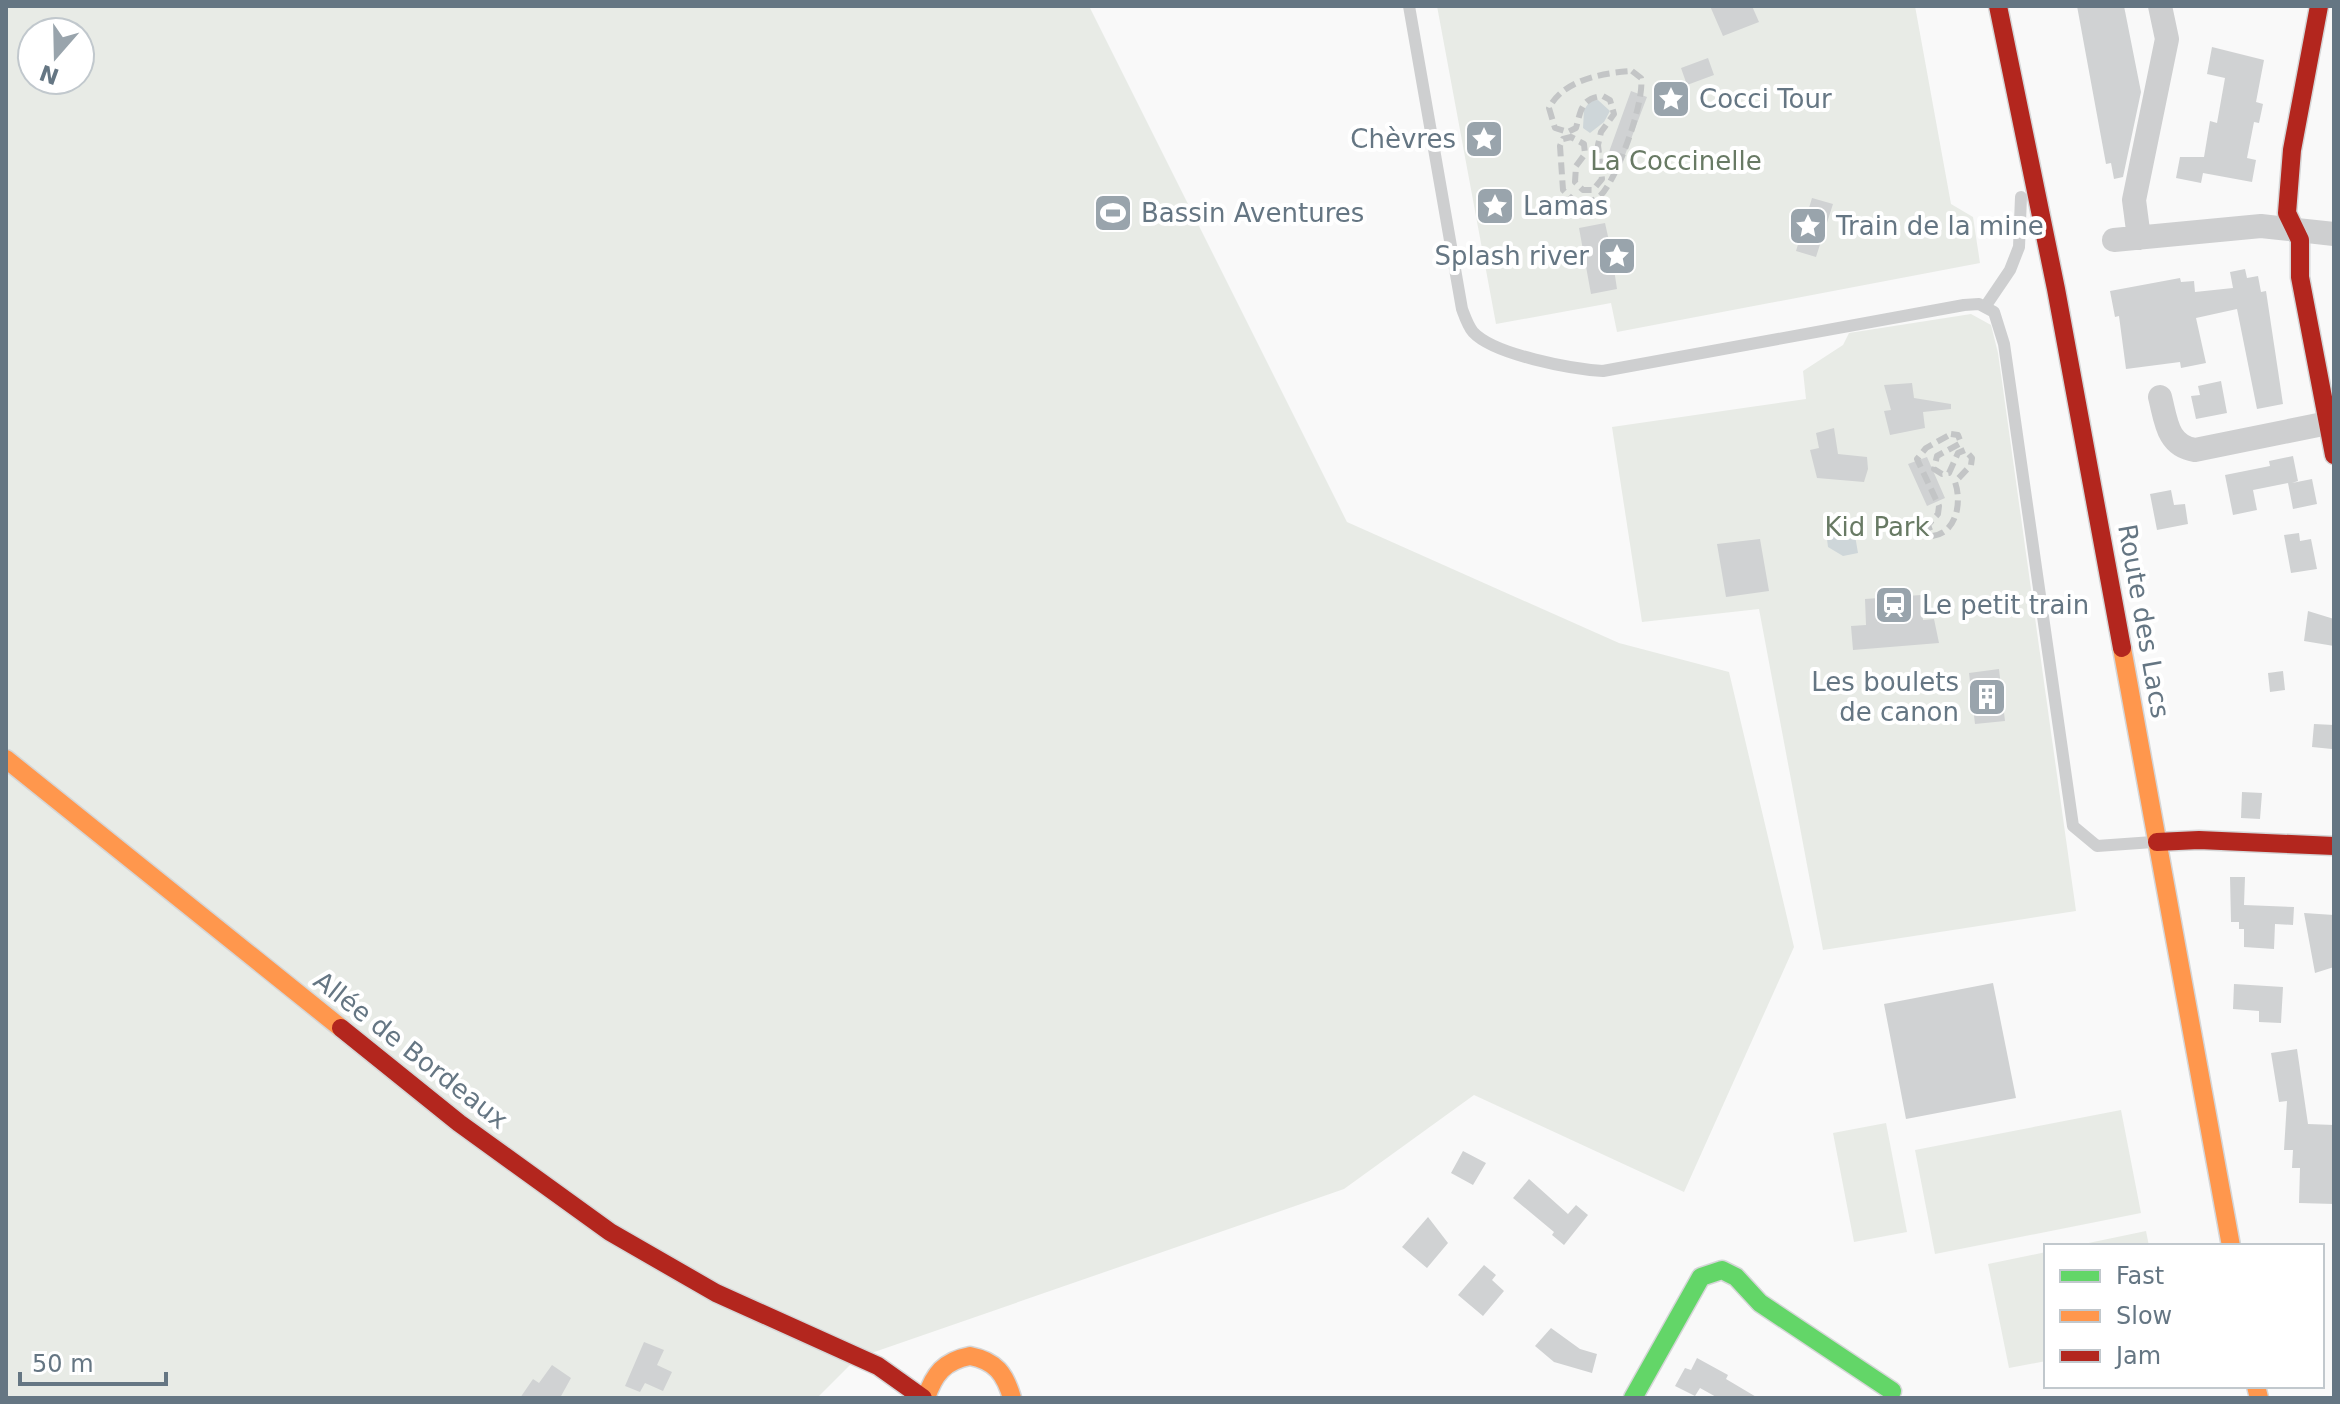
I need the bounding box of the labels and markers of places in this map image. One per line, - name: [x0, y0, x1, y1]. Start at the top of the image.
- place icon: Cocci Tour: [1650, 78, 1692, 120]
- place label: Cocci Tour: [1699, 84, 1832, 114]
- place icon: Chèvres: [1463, 118, 1505, 160]
- place label: Chèvres: [1350, 124, 1456, 154]
- place icon: Lamas: [1474, 185, 1516, 227]
- place label: Lamas: [1523, 191, 1608, 221]
- sports icon: Bassin Aventures: [1092, 192, 1134, 234]
- place label: Bassin Aventures: [1141, 198, 1364, 228]
- place icon: Train de la mine: [1787, 205, 1829, 247]
- place label: Train de la mine: [1835, 211, 2044, 241]
- place icon: Splash river: [1596, 235, 1638, 277]
- place label: Splash river: [1435, 241, 1589, 271]
- station icon: Le petit train: [1873, 584, 1915, 626]
- place label: Le petit train: [1922, 590, 2089, 620]
- place label: Les boulets de canon: [1811, 667, 1959, 727]
- building icon: Les boulets de canon: [1966, 676, 2008, 718]

